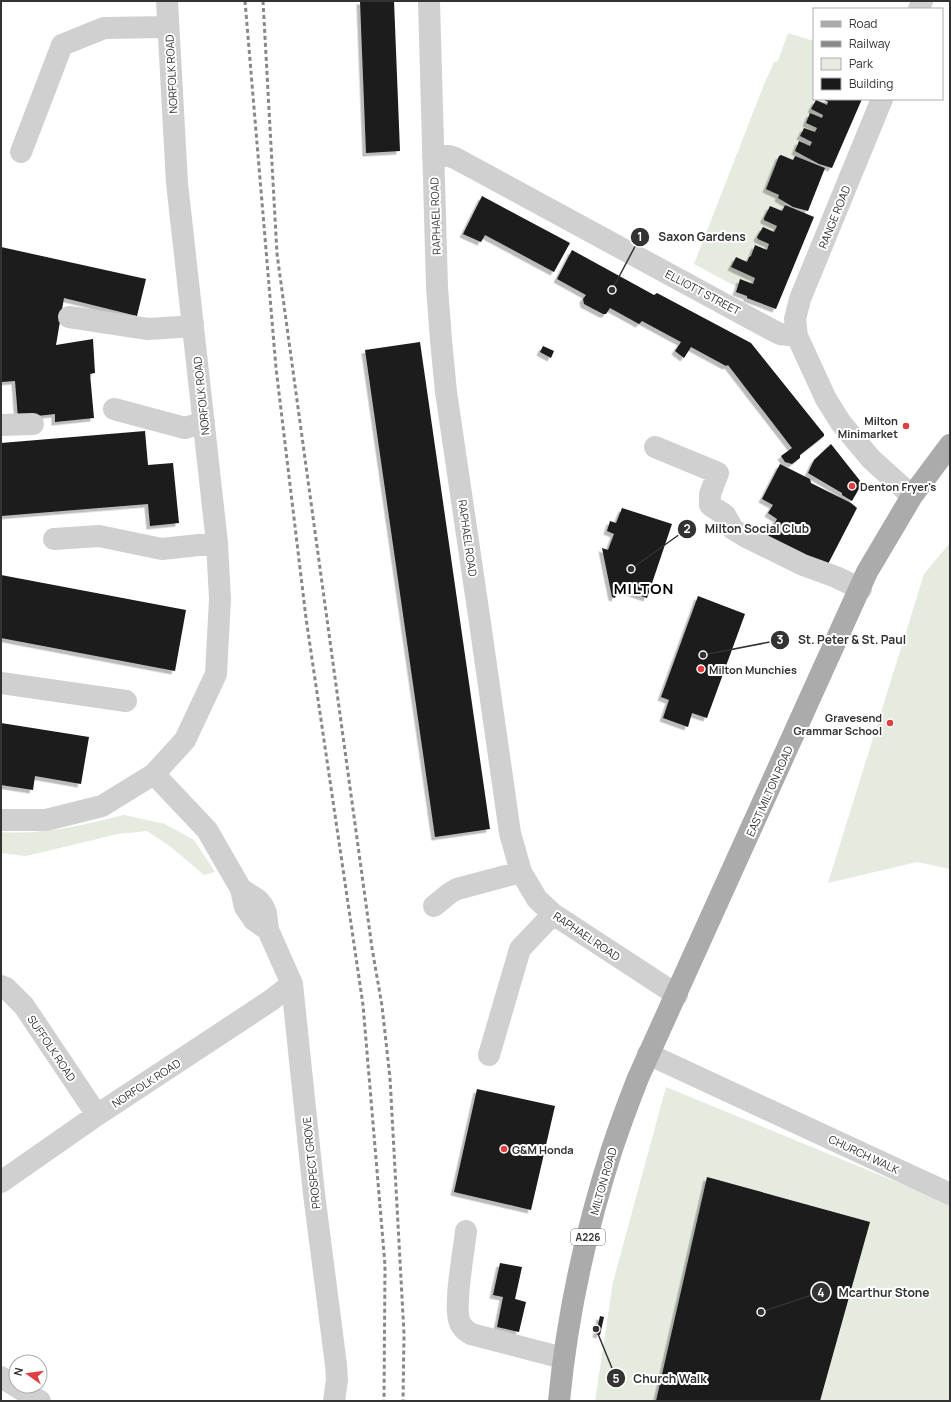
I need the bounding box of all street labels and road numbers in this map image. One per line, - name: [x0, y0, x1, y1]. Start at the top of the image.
- street label: NORFOLK ROAD: [161, 34, 181, 114]
- street label: RAPHAEL ROAD: [426, 177, 444, 255]
- street label: RANGE ROAD: [815, 183, 853, 251]
- street label: ELLIOTT STREET: [663, 266, 743, 318]
- street label: NORFOLK ROAD: [189, 356, 213, 436]
- street label: RAPHAEL ROAD: [455, 499, 481, 577]
- street label: EAST MILTON ROAD: [742, 743, 796, 839]
- street label: RAPHAEL ROAD: [551, 908, 623, 964]
- street label: SUFFOLK ROAD: [24, 1012, 80, 1084]
- street label: NORFOLK ROAD: [109, 1055, 183, 1111]
- street label: PROSPECT GROVE: [299, 1116, 323, 1210]
- street label: CHURCH WALK: [826, 1131, 902, 1177]
- street label: MILTON ROAD: [586, 1145, 620, 1217]
- road number: A226: [571, 1229, 605, 1245]

